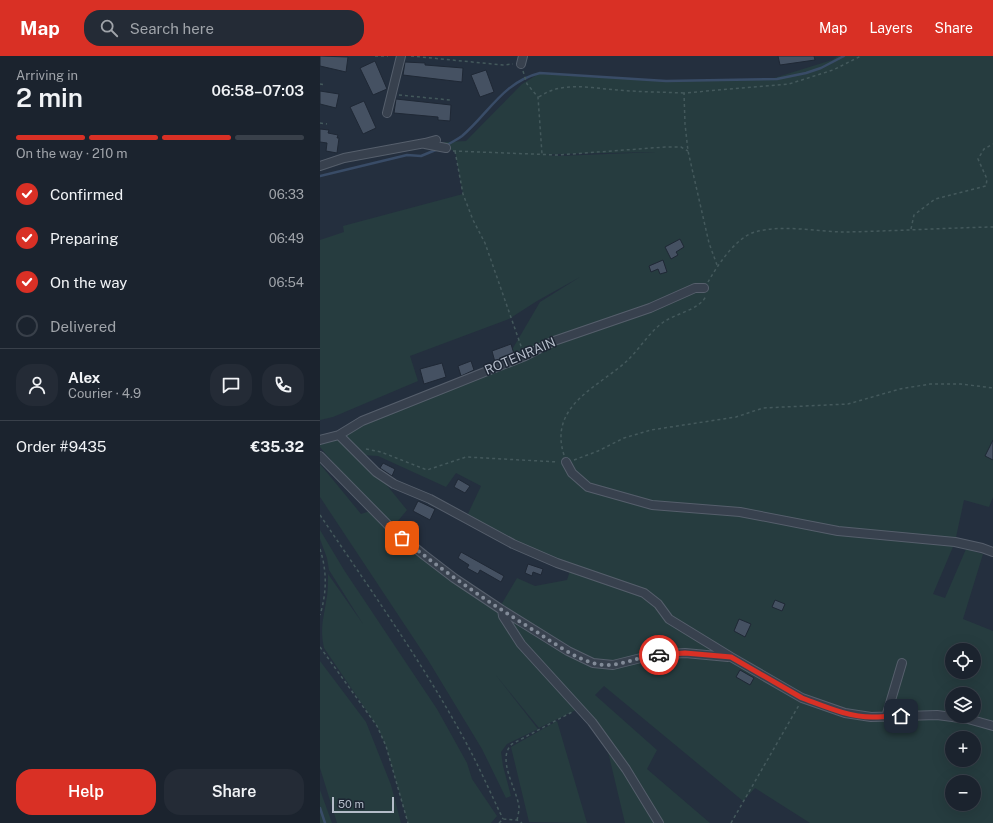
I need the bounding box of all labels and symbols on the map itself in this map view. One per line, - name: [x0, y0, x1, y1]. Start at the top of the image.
- street label: ROTENRAIN: [482, 334, 558, 378]
- pin: [385, 521, 419, 555]
- courier: [639, 635, 679, 675]
- pin: [884, 699, 918, 733]
- scale bar: [332, 795, 394, 814]

